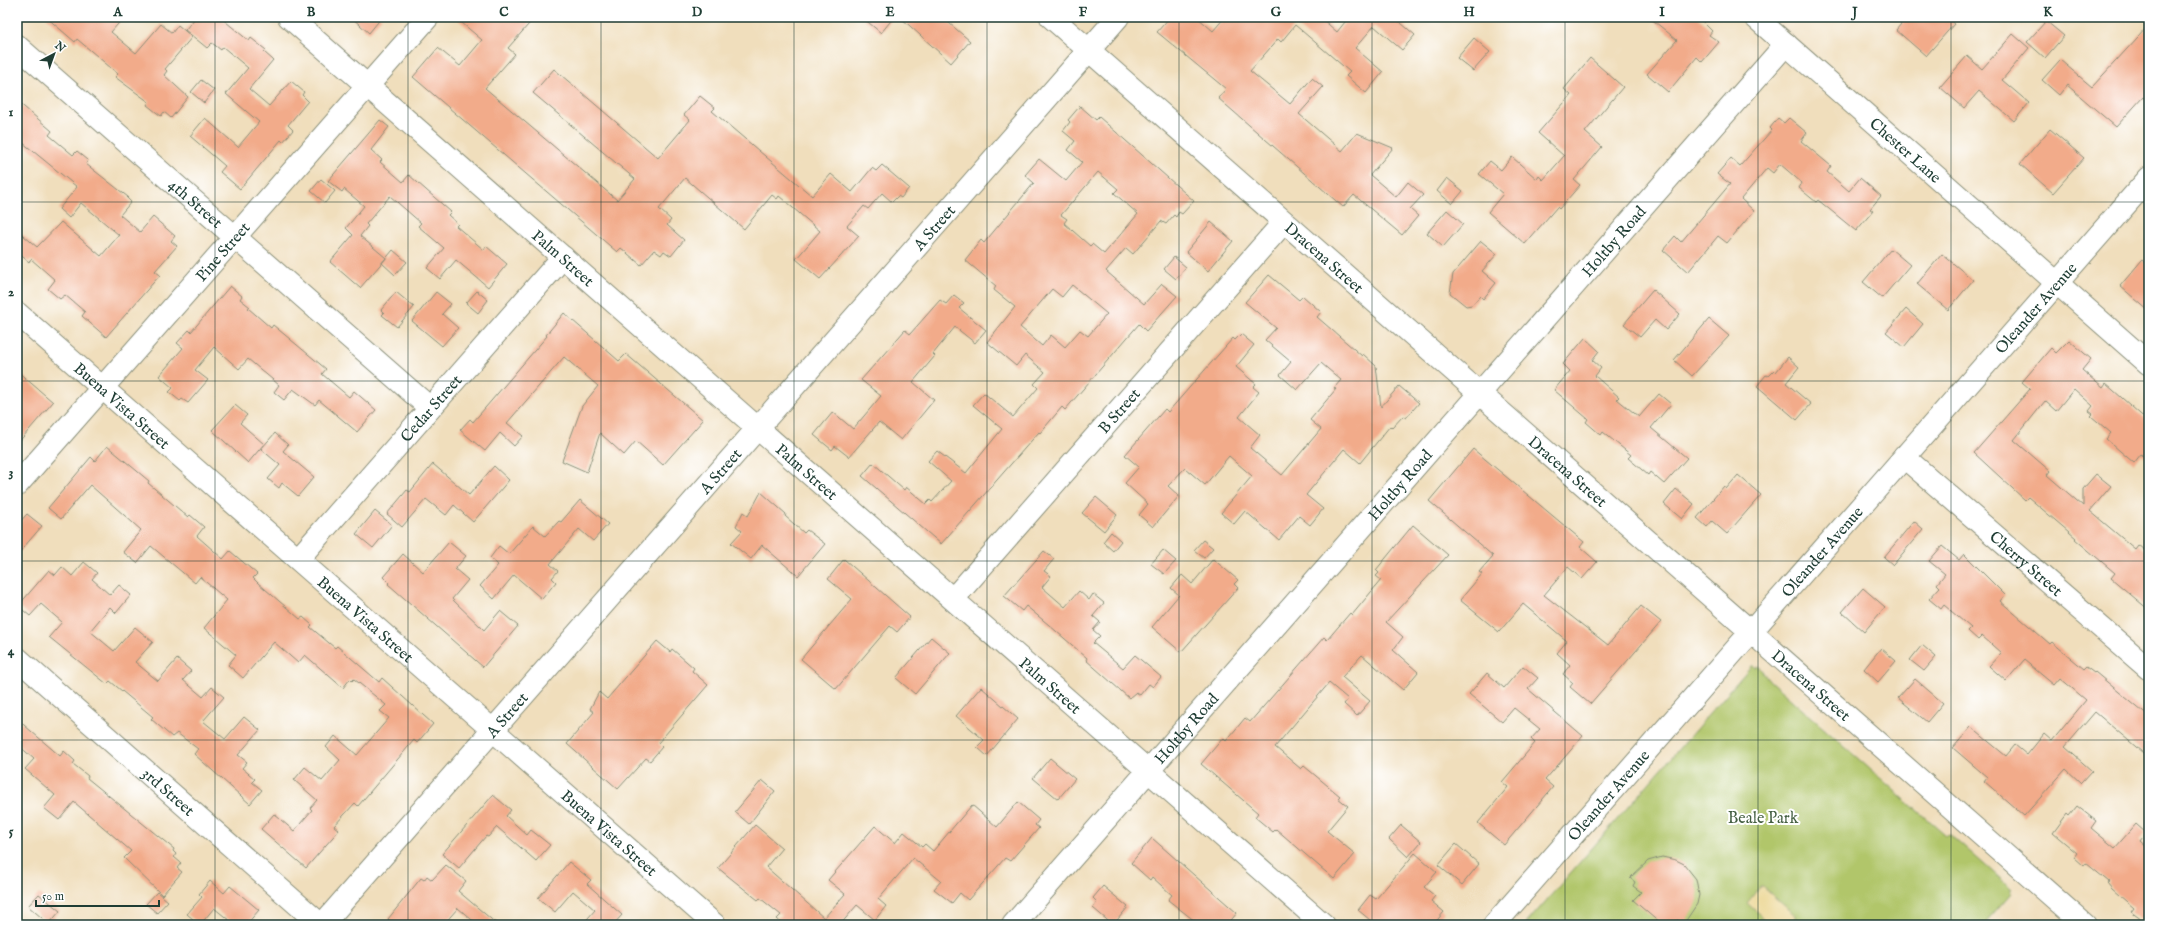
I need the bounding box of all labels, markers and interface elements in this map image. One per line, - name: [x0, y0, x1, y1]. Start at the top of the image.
- text: A: [113, 4, 124, 21]
- text: B: [307, 4, 316, 21]
- text: C: [499, 4, 509, 21]
- text: D: [692, 4, 703, 21]
- text: E: [885, 4, 895, 21]
- text: F: [1079, 4, 1088, 21]
- text: G: [1271, 4, 1282, 21]
- text: H: [1463, 4, 1475, 21]
- text: I: [1659, 4, 1665, 21]
- text: J: [1850, 4, 1858, 21]
- text: K: [2043, 4, 2053, 21]
- north arrow: [34, 34, 74, 74]
- text: N: [51, 38, 68, 56]
- text: 1: [9, 104, 14, 121]
- street label: Chester Lane: [1864, 114, 1945, 188]
- street label: 4th Street: [164, 175, 226, 234]
- street label: A Street: [909, 201, 961, 256]
- street label: Holtby Road: [1578, 202, 1651, 282]
- street label: Pine Street: [192, 218, 256, 287]
- street label: Dracena Street: [1280, 219, 1367, 299]
- street label: Palm Street: [527, 227, 598, 292]
- street label: Oleander Avenue: [1992, 259, 2082, 359]
- text: 2: [8, 284, 14, 301]
- street label: Buena Vista Street: [69, 359, 174, 455]
- street label: Cedar Street: [397, 371, 467, 447]
- street label: B Street: [1095, 384, 1146, 439]
- street label: Dracena Street: [1523, 432, 1611, 513]
- street label: Palm Street: [770, 440, 841, 506]
- street label: A Street: [696, 445, 747, 500]
- street label: Holtby Road: [1364, 446, 1438, 525]
- text: 3: [9, 464, 14, 481]
- street label: Oleander Avenue: [1778, 503, 1868, 602]
- street label: Cherry Street: [1985, 527, 2066, 602]
- street label: Buena Vista Street: [312, 573, 417, 668]
- text: 4: [8, 643, 15, 660]
- street label: Dracena Street: [1766, 646, 1854, 727]
- street label: Palm Street: [1014, 654, 1085, 719]
- street label: A Street: [482, 688, 534, 743]
- street label: Holtby Road: [1151, 689, 1224, 769]
- street label: Oleander Avenue: [1564, 747, 1655, 846]
- street label: 3rd Street: [137, 764, 198, 822]
- street label: Buena Vista Street: [556, 787, 661, 882]
- park label: Beale Park: [1728, 809, 1799, 829]
- text: 5: [9, 823, 14, 840]
- scale bar: [36, 882, 159, 908]
- text: 50 m: [42, 889, 64, 904]

